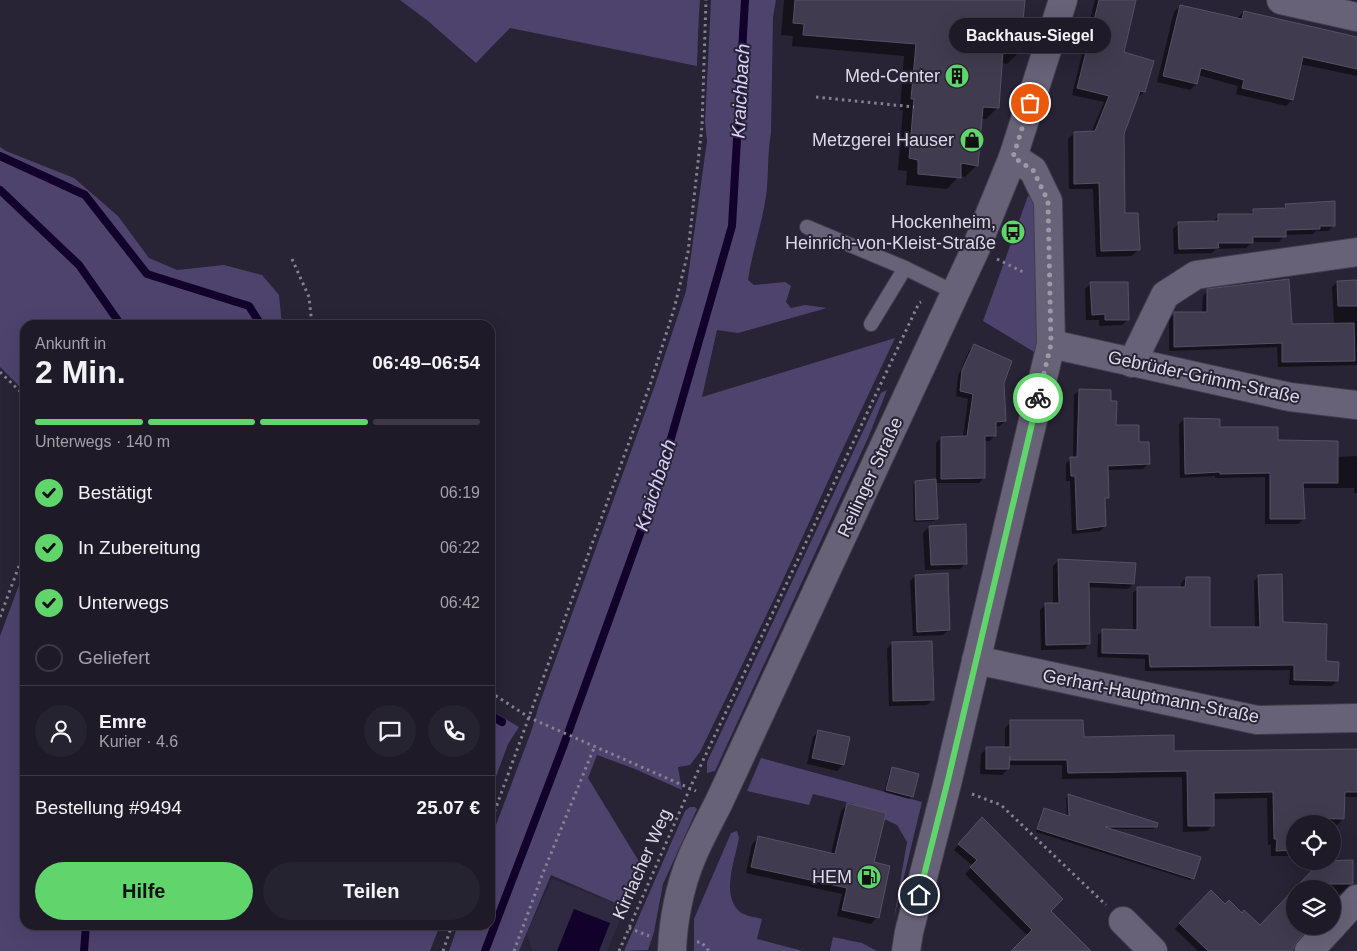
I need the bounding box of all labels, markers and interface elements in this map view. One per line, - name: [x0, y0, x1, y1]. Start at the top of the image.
- callout: Backhaus-Siegel: [949, 18, 1111, 53]
- text: Backhaus-Siegel: [966, 27, 1094, 44]
- water label: Kraichbach: [728, 43, 753, 139]
- building icon: Med-Center: [944, 63, 970, 89]
- place label: Med-Center: [845, 66, 940, 86]
- pin: [1009, 82, 1051, 124]
- icon: bag: [1016, 89, 1044, 117]
- shop icon: Metzgerei Hauser: [959, 127, 985, 153]
- place label: Metzgerei Hauser: [812, 130, 954, 150]
- place label: Hockenheim, Heinrich-von-Kleist-Straße: [785, 212, 996, 253]
- bus stop icon: Hockenheim, Heinrich-von-Kleist-Straße: [1000, 219, 1026, 245]
- text: Ankunft in: [35, 335, 106, 352]
- street label: Gebrüder-Grimm-Straße: [1106, 347, 1302, 407]
- text: 06:49–06:54: [372, 352, 480, 373]
- text: 2 Min.: [35, 354, 126, 390]
- courier: [1013, 373, 1063, 423]
- icon: bike: [1024, 384, 1052, 412]
- street label: Reilinger Straße: [833, 414, 907, 540]
- text: Unterwegs · 140 m: [35, 433, 170, 450]
- water label: Kraichbach: [631, 437, 680, 534]
- icon: check: [35, 479, 63, 507]
- text: Bestätigt: [78, 482, 152, 503]
- text: 06:19: [440, 484, 480, 501]
- icon: check: [35, 534, 63, 562]
- text: In Zubereitung: [78, 537, 201, 558]
- text: 06:22: [440, 539, 480, 556]
- icon: check: [35, 589, 63, 617]
- text: Unterwegs: [78, 592, 169, 613]
- text: 06:42: [440, 594, 480, 611]
- text: Geliefert: [78, 647, 150, 668]
- street label: Gerhart-Hauptmann-Straße: [1041, 665, 1261, 727]
- button: person: [35, 705, 87, 757]
- button: chat: [364, 705, 416, 757]
- button: phone: [428, 705, 480, 757]
- text: Emre: [99, 711, 147, 732]
- text: Kurier · 4.6: [99, 733, 178, 750]
- text: Bestellung #9494: [35, 797, 182, 818]
- text: 25.07 €: [417, 797, 480, 818]
- street label: Kirrlacher Weg: [609, 806, 675, 922]
- map controls: [1286, 815, 1341, 935]
- button: locate: [1286, 815, 1341, 870]
- button: Hilfe: [35, 862, 253, 920]
- button: Teilen: [263, 862, 480, 920]
- fuel station icon: HEM: [856, 864, 882, 890]
- place label: HEM: [812, 867, 852, 887]
- pin: [898, 874, 940, 916]
- button: layers: [1286, 880, 1341, 935]
- icon: home: [905, 881, 933, 909]

